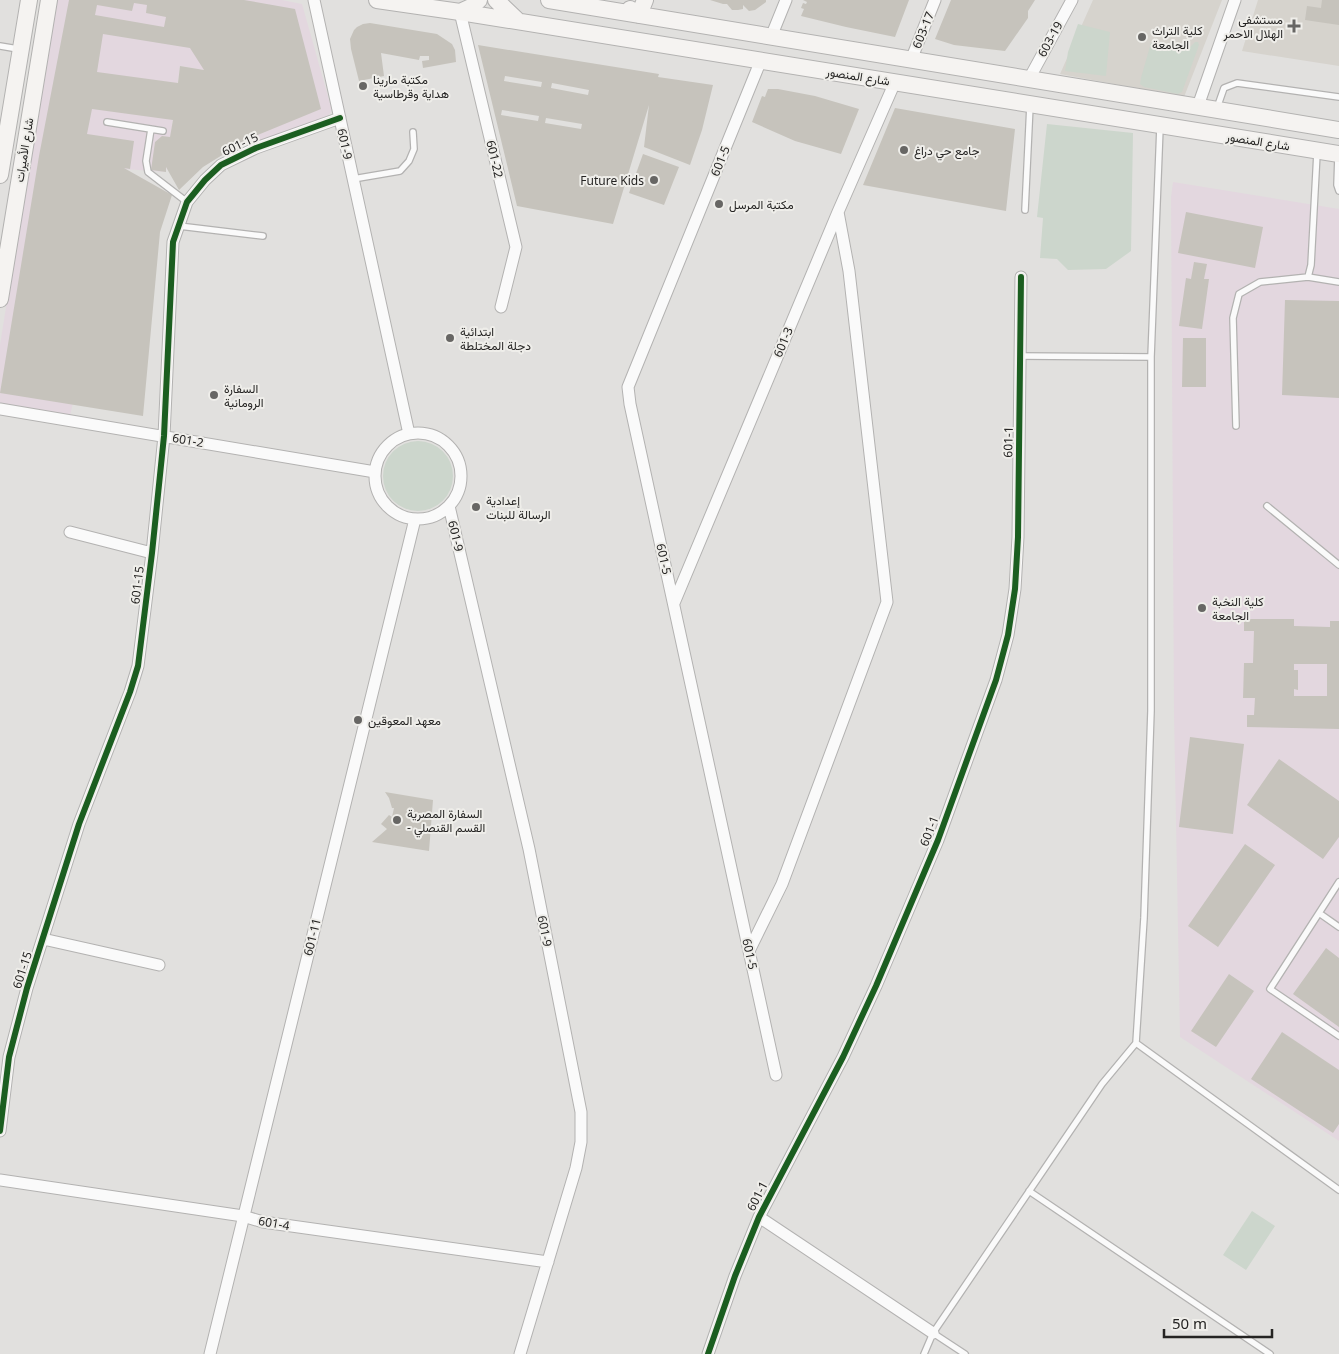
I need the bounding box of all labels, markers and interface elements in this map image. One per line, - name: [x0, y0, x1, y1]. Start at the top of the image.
- street label: 603-17: [908, 9, 938, 51]
- place label: مستشفى الهلال الاحمر: [1223, 11, 1283, 42]
- street label: 603-19: [1033, 18, 1067, 60]
- marker: مستشفى الهلال الاحمر: [1287, 19, 1301, 33]
- place label: كلية التراث الجامعة: [1152, 22, 1202, 53]
- marker: كلية التراث الجامعة: [1136, 31, 1148, 43]
- street label: شارع المنصور: [824, 62, 891, 90]
- place label: مكتبة مارينا هداية وقرطاسية: [373, 71, 449, 102]
- marker: مكتبة مارينا هداية وقرطاسية: [357, 80, 369, 92]
- street label: شارع الأميرات: [11, 117, 38, 184]
- street label: 601-9: [333, 127, 357, 161]
- street label: شارع المنصور: [1224, 127, 1291, 155]
- street label: 601-15: [219, 128, 261, 160]
- street label: 601-22: [482, 138, 508, 180]
- place label: جامع حي دراغ: [914, 142, 980, 161]
- street label: 601-5: [706, 143, 734, 179]
- marker: جامع حي دراغ: [898, 144, 910, 156]
- place label: Future Kids: [580, 172, 644, 189]
- marker: Future Kids: [648, 174, 660, 186]
- place label: مكتبة المرسل: [729, 196, 794, 213]
- marker: مكتبة المرسل: [713, 198, 725, 210]
- place label: ابتدائية دجلة المختلطة: [460, 323, 531, 354]
- street label: 601-3: [769, 324, 797, 360]
- marker: ابتدائية دجلة المختلطة: [444, 332, 456, 344]
- place label: السفارة الرومانية: [224, 380, 264, 411]
- marker: السفارة الرومانية: [208, 389, 220, 401]
- street label: 601-1: [999, 426, 1017, 458]
- street label: 601-2: [171, 429, 205, 451]
- place label: إعدادية الرسالة للبنات: [486, 492, 550, 523]
- marker: إعدادية الرسالة للبنات: [470, 501, 482, 513]
- street label: 601-9: [444, 519, 468, 553]
- street label: 601-5: [652, 542, 676, 576]
- street label: 601-15: [126, 565, 148, 605]
- place label: كلية النخبة الجامعة: [1212, 593, 1264, 624]
- marker: كلية النخبة الجامعة: [1196, 602, 1208, 614]
- place label: معهد المعوقين: [368, 712, 441, 729]
- marker: معهد المعوقين: [352, 714, 364, 726]
- place label: السفارة المصرية - القسم القنصلي: [407, 805, 485, 838]
- street label: 601-1: [915, 813, 943, 849]
- marker: السفارة المصرية - القسم القنصلي: [391, 814, 403, 826]
- street label: 601-9: [534, 914, 556, 948]
- street label: 601-11: [299, 916, 325, 958]
- street label: 601-5: [738, 937, 762, 971]
- street label: 601-15: [8, 949, 36, 991]
- street label: 601-1: [742, 1178, 772, 1214]
- street label: 601-4: [257, 1212, 291, 1234]
- scale bar: [1164, 1306, 1272, 1338]
- text: 50 m: [1172, 1313, 1207, 1333]

